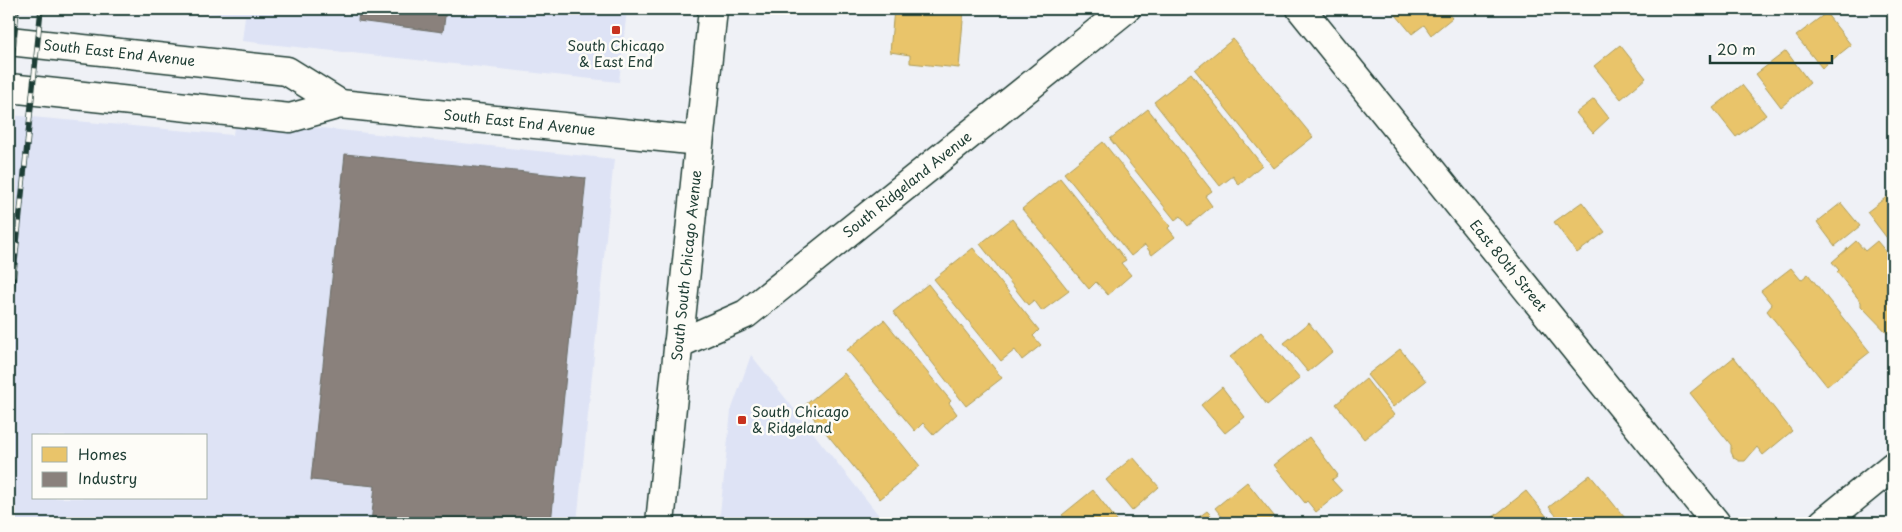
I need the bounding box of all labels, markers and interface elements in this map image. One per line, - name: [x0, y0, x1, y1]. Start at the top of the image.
- marker: South Chicago & East End: [610, 24, 622, 36]
- scale bar: [1710, 32, 1832, 64]
- street label: South East End Avenue: [42, 34, 197, 71]
- place label: South Chicago & East End: [568, 35, 664, 72]
- text: 20 m: [1717, 37, 1756, 60]
- street label: South East End Avenue: [443, 104, 597, 140]
- street label: South Ridgeland Avenue: [838, 126, 976, 242]
- street label: South South Chicago Avenue: [666, 169, 706, 362]
- street label: East 80th Street: [1465, 215, 1552, 316]
- place label: South Chicago & Ridgeland: [752, 401, 849, 438]
- marker: South Chicago & Ridgeland: [736, 414, 748, 426]
- legend: [32, 434, 208, 500]
- text: Homes: [78, 442, 127, 465]
- text: Industry: [78, 466, 137, 489]

